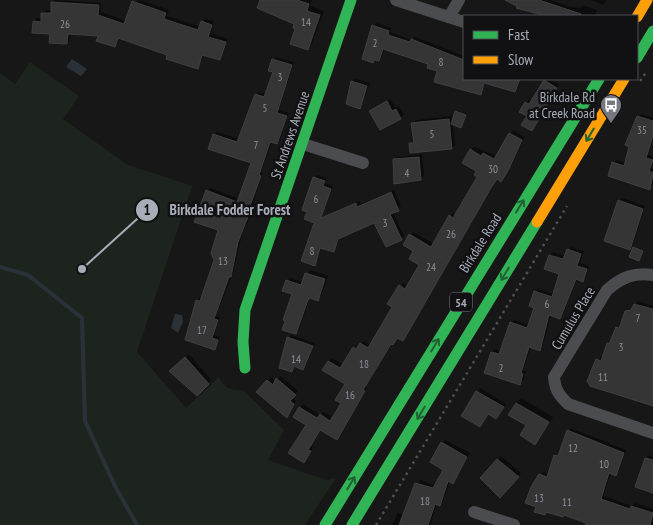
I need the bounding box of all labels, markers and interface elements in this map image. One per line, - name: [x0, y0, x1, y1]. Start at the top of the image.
- house number: 14: [301, 15, 311, 29]
- legend: [463, 15, 638, 80]
- house number: 26: [60, 17, 70, 31]
- text: Fast: [508, 25, 529, 44]
- house number: 2: [373, 36, 378, 50]
- text: Slow: [508, 50, 533, 69]
- house number: 8: [439, 55, 444, 69]
- house number: 3: [278, 70, 283, 84]
- street label: St Andrews Avenue: [267, 88, 314, 181]
- place label: Birkdale Rd at Creek Road: [529, 88, 595, 122]
- bus stop icon: Birkdale Rd at Creek Road: [599, 93, 623, 124]
- house number: 5: [263, 101, 268, 115]
- house number: 35: [637, 123, 647, 137]
- house number: 5: [430, 127, 435, 141]
- one-way arrow: [584, 128, 594, 142]
- house number: 7: [254, 138, 259, 152]
- house number: 30: [488, 162, 498, 176]
- house number: 4: [405, 166, 410, 180]
- house number: 6: [314, 192, 319, 206]
- callout: Birkdale Fodder Forest: [135, 195, 301, 225]
- text: 1: [143, 200, 151, 219]
- text: Birkdale Fodder Forest: [170, 200, 291, 219]
- one-way arrow: [516, 200, 526, 214]
- street label: Birkdale Road: [455, 210, 505, 276]
- house number: 3: [383, 216, 388, 230]
- house number: 26: [446, 227, 456, 241]
- house number: 8: [310, 244, 315, 258]
- house number: 13: [218, 254, 228, 268]
- house number: 24: [426, 260, 436, 274]
- one-way arrow: [500, 267, 510, 281]
- street label: Cumulus Place: [547, 283, 599, 353]
- road number: 54: [450, 292, 472, 312]
- house number: 6: [545, 297, 550, 311]
- house number: 7: [636, 311, 641, 325]
- house number: 17: [197, 323, 207, 337]
- one-way arrow: [431, 338, 441, 352]
- house number: 3: [619, 340, 624, 354]
- house number: 14: [291, 352, 301, 366]
- house number: 18: [359, 357, 369, 371]
- house number: 2: [499, 361, 504, 375]
- house number: 11: [598, 370, 608, 384]
- house number: 16: [345, 388, 355, 402]
- one-way arrow: [415, 405, 425, 419]
- house number: 12: [568, 441, 578, 455]
- house number: 10: [599, 457, 609, 471]
- one-way arrow: [346, 477, 356, 491]
- house number: 13: [534, 491, 544, 505]
- house number: 18: [420, 494, 430, 508]
- house number: 11: [562, 495, 572, 509]

